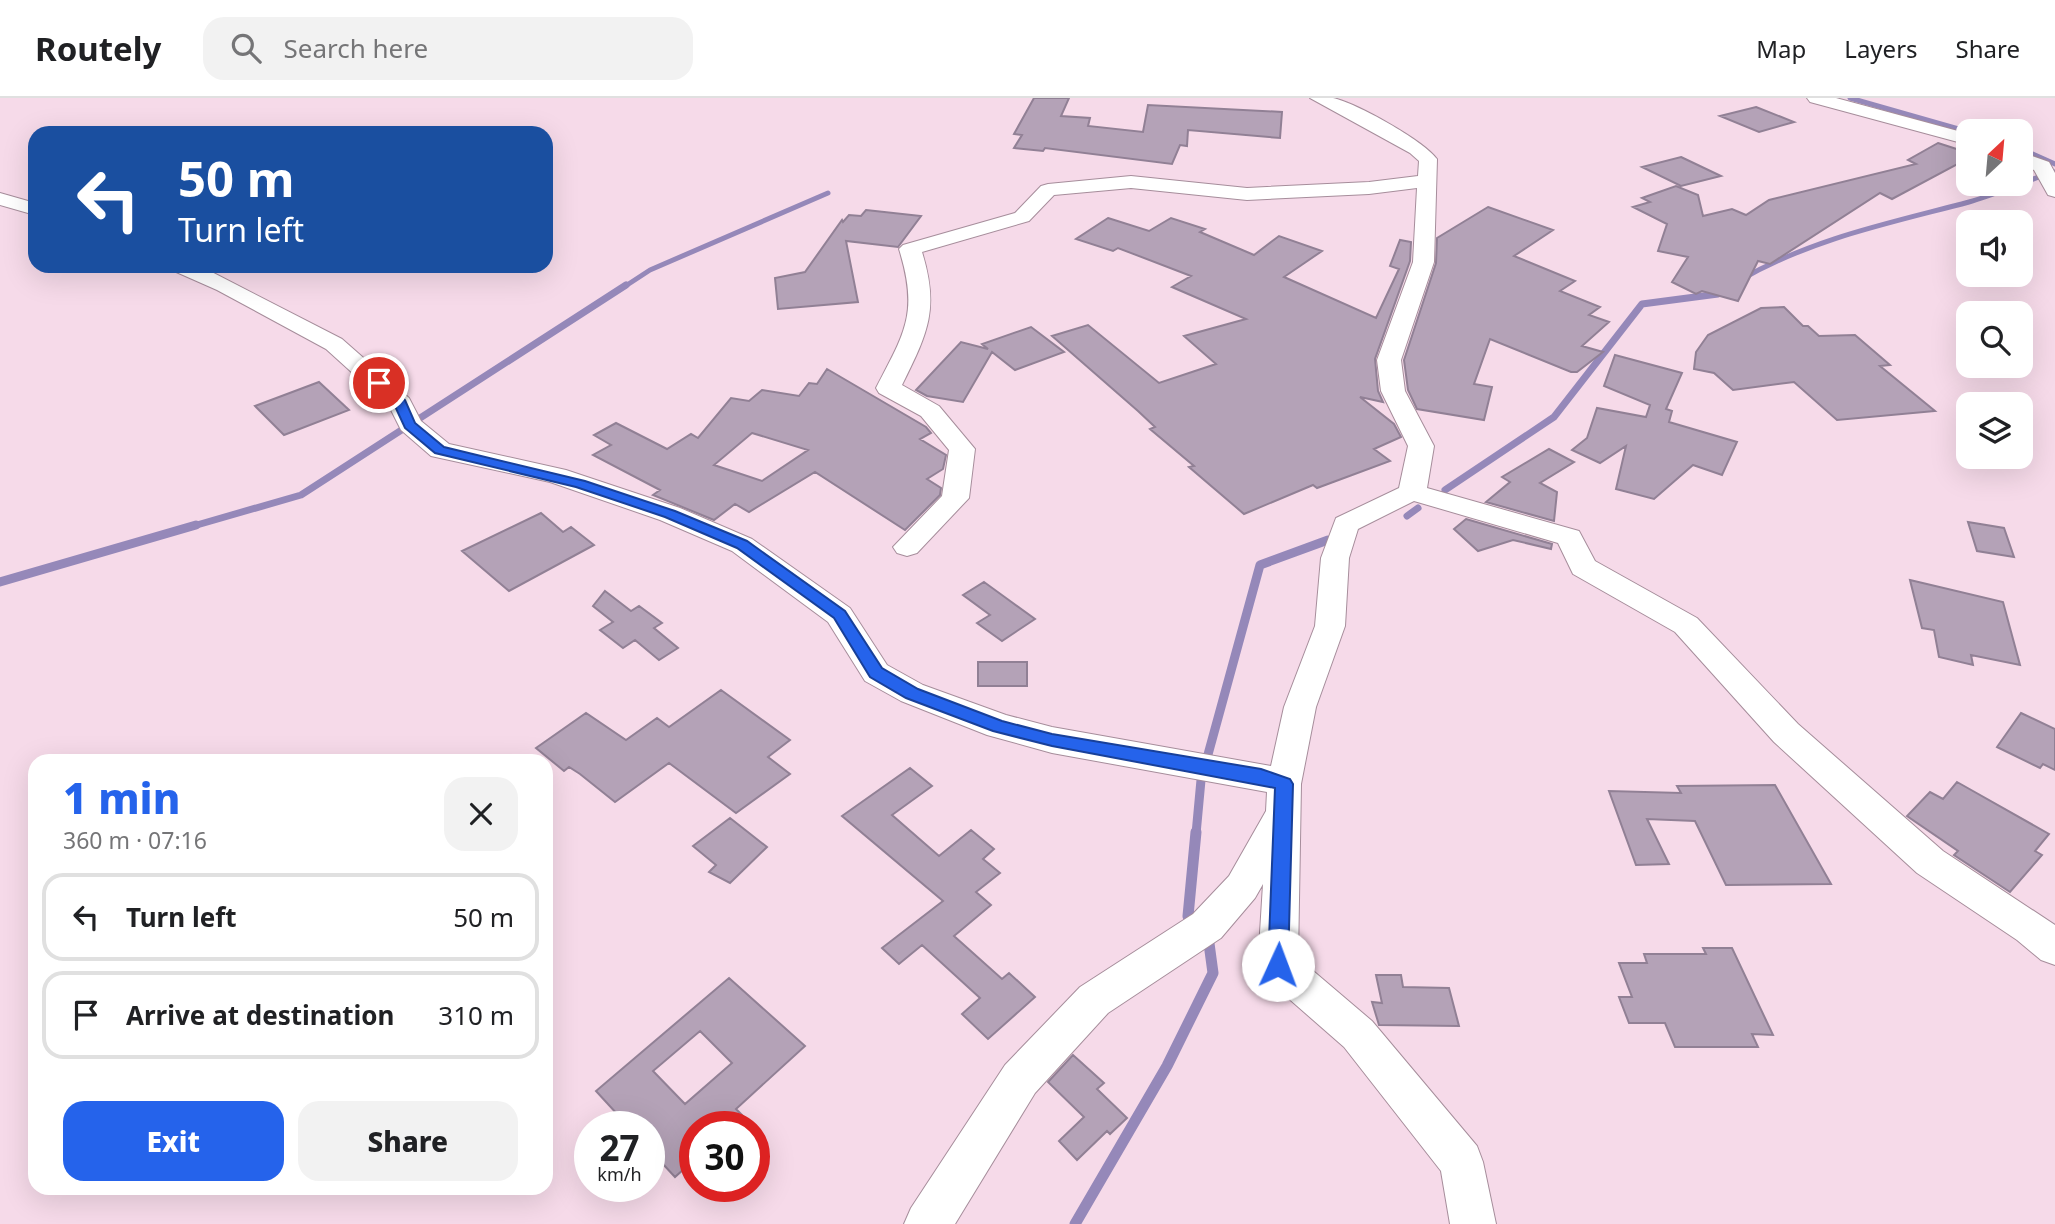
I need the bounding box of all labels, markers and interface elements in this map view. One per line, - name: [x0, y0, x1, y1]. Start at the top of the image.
- search box: [203, 17, 693, 80]
- text: Routely: [35, 26, 161, 71]
- icon: search: [227, 29, 265, 67]
- text: Search here: [283, 30, 428, 66]
- text: Map: [1756, 32, 1806, 65]
- text: Layers: [1844, 32, 1918, 65]
- text: Share: [1956, 32, 2020, 65]
- north arrow: [1956, 119, 2034, 196]
- map controls: [1956, 119, 2033, 469]
- text: 50 m: [178, 145, 295, 211]
- icon: left: [63, 154, 154, 245]
- text: Turn left: [178, 208, 304, 251]
- button: sound: [1956, 210, 2033, 287]
- button: search: [1956, 301, 2033, 378]
- pin: [349, 353, 409, 413]
- icon: arrive: [360, 364, 398, 402]
- button: layers: [1956, 392, 2033, 469]
- text: 1 min: [63, 769, 180, 826]
- button: close: [444, 777, 518, 851]
- text: 360 m · 07:16: [63, 824, 207, 856]
- icon: left: [67, 898, 105, 936]
- text: Turn left: [126, 899, 237, 935]
- text: 50 m: [453, 899, 514, 935]
- position arrow: [1241, 928, 1315, 1002]
- icon: arrive: [67, 996, 105, 1034]
- text: Arrive at destination: [126, 997, 395, 1033]
- text: 310 m: [438, 997, 514, 1033]
- button: Exit: [63, 1101, 284, 1181]
- button: Share: [298, 1101, 518, 1181]
- speed limit sign: 30: [679, 1111, 770, 1202]
- text: 27: [599, 1124, 640, 1171]
- text: km/h: [597, 1162, 642, 1186]

